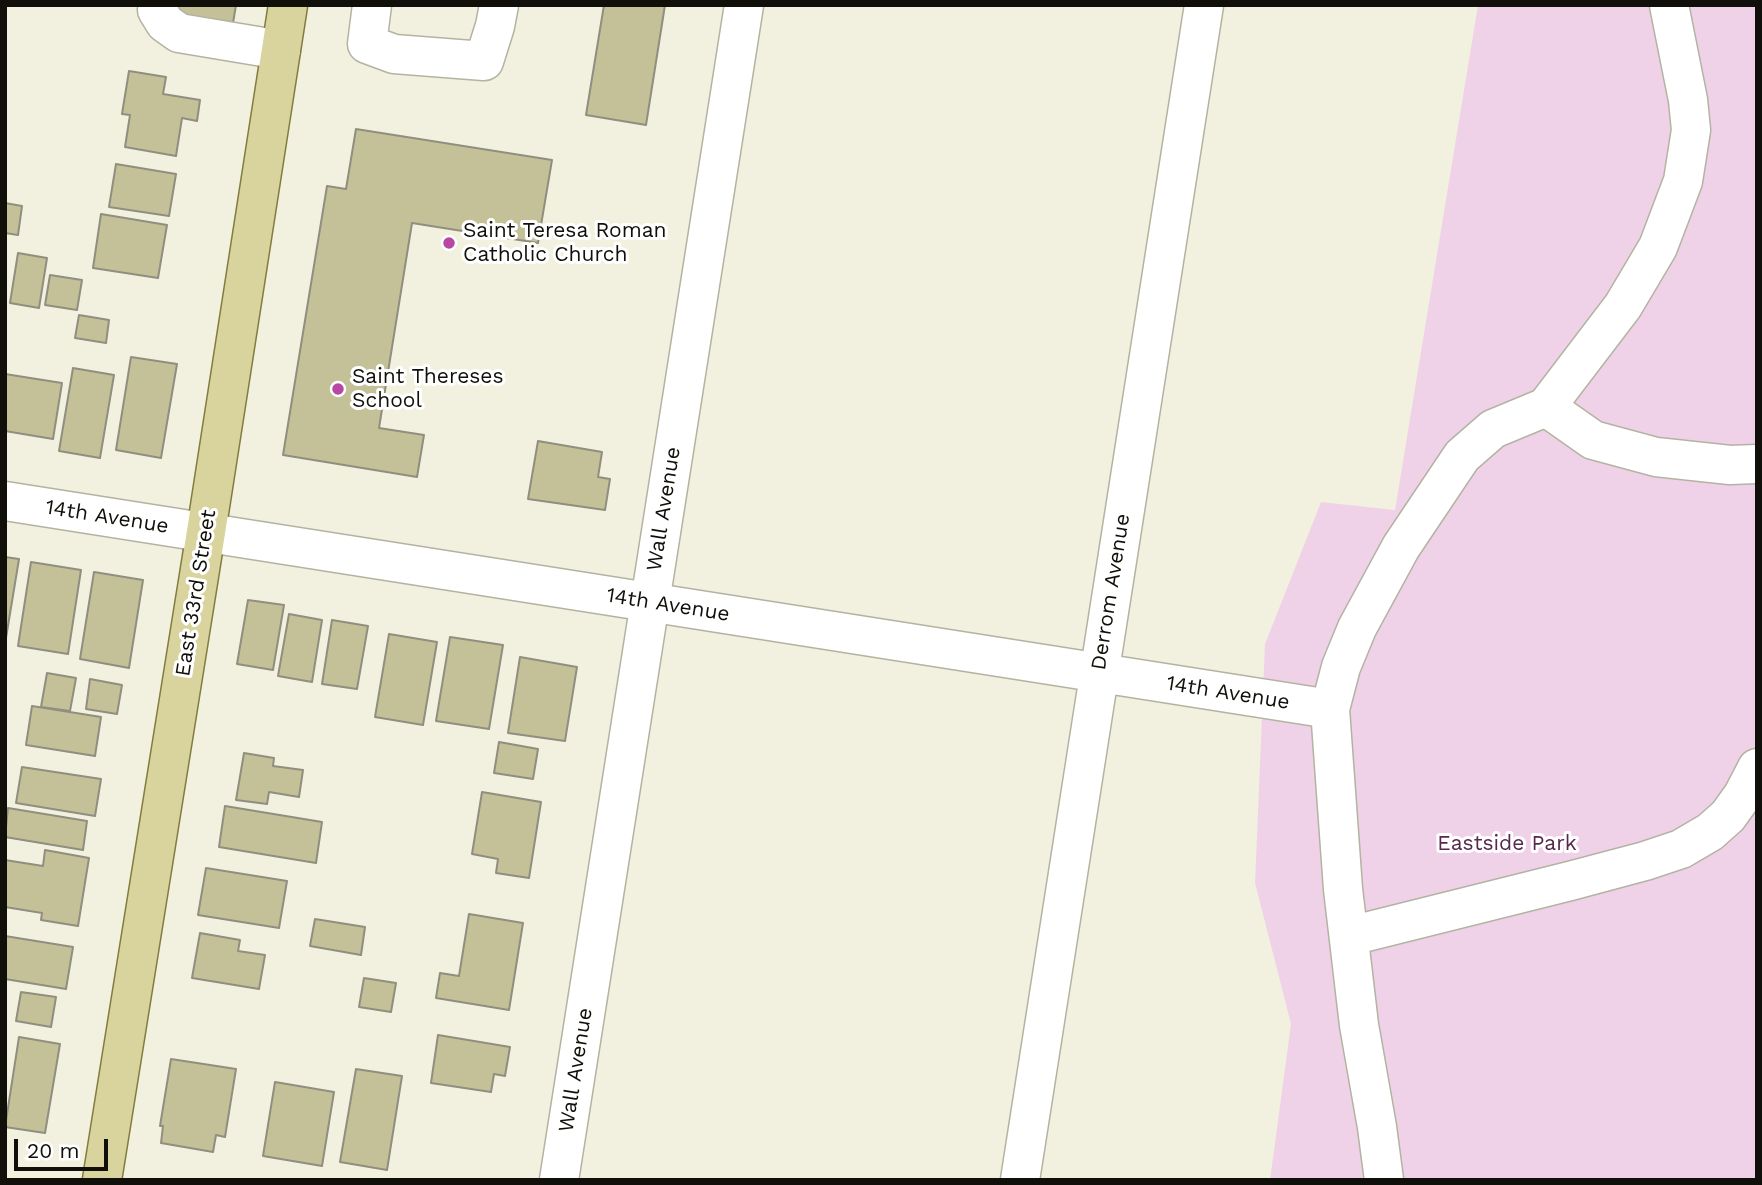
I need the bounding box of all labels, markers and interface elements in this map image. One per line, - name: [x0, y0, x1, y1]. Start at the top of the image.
- place label: Saint Teresa Roman Catholic Church: [463, 218, 667, 268]
- marker: Saint Teresa Roman Catholic Church: [441, 235, 457, 251]
- place label: Saint Thereses School: [352, 364, 504, 414]
- marker: Saint Thereses School: [330, 381, 346, 397]
- street label: Wall Avenue: [642, 445, 686, 573]
- street label: 14th Avenue: [44, 495, 170, 539]
- street label: East 33rd Street: [170, 508, 222, 678]
- street label: Derrom Avenue: [1086, 512, 1136, 672]
- street label: 14th Avenue: [605, 583, 731, 627]
- street label: 14th Avenue: [1165, 671, 1291, 715]
- park label: Eastside Park: [1437, 831, 1577, 857]
- street label: Wall Avenue: [554, 1006, 598, 1134]
- scale bar: [18, 1126, 112, 1170]
- text: 20 m: [27, 1138, 79, 1163]

